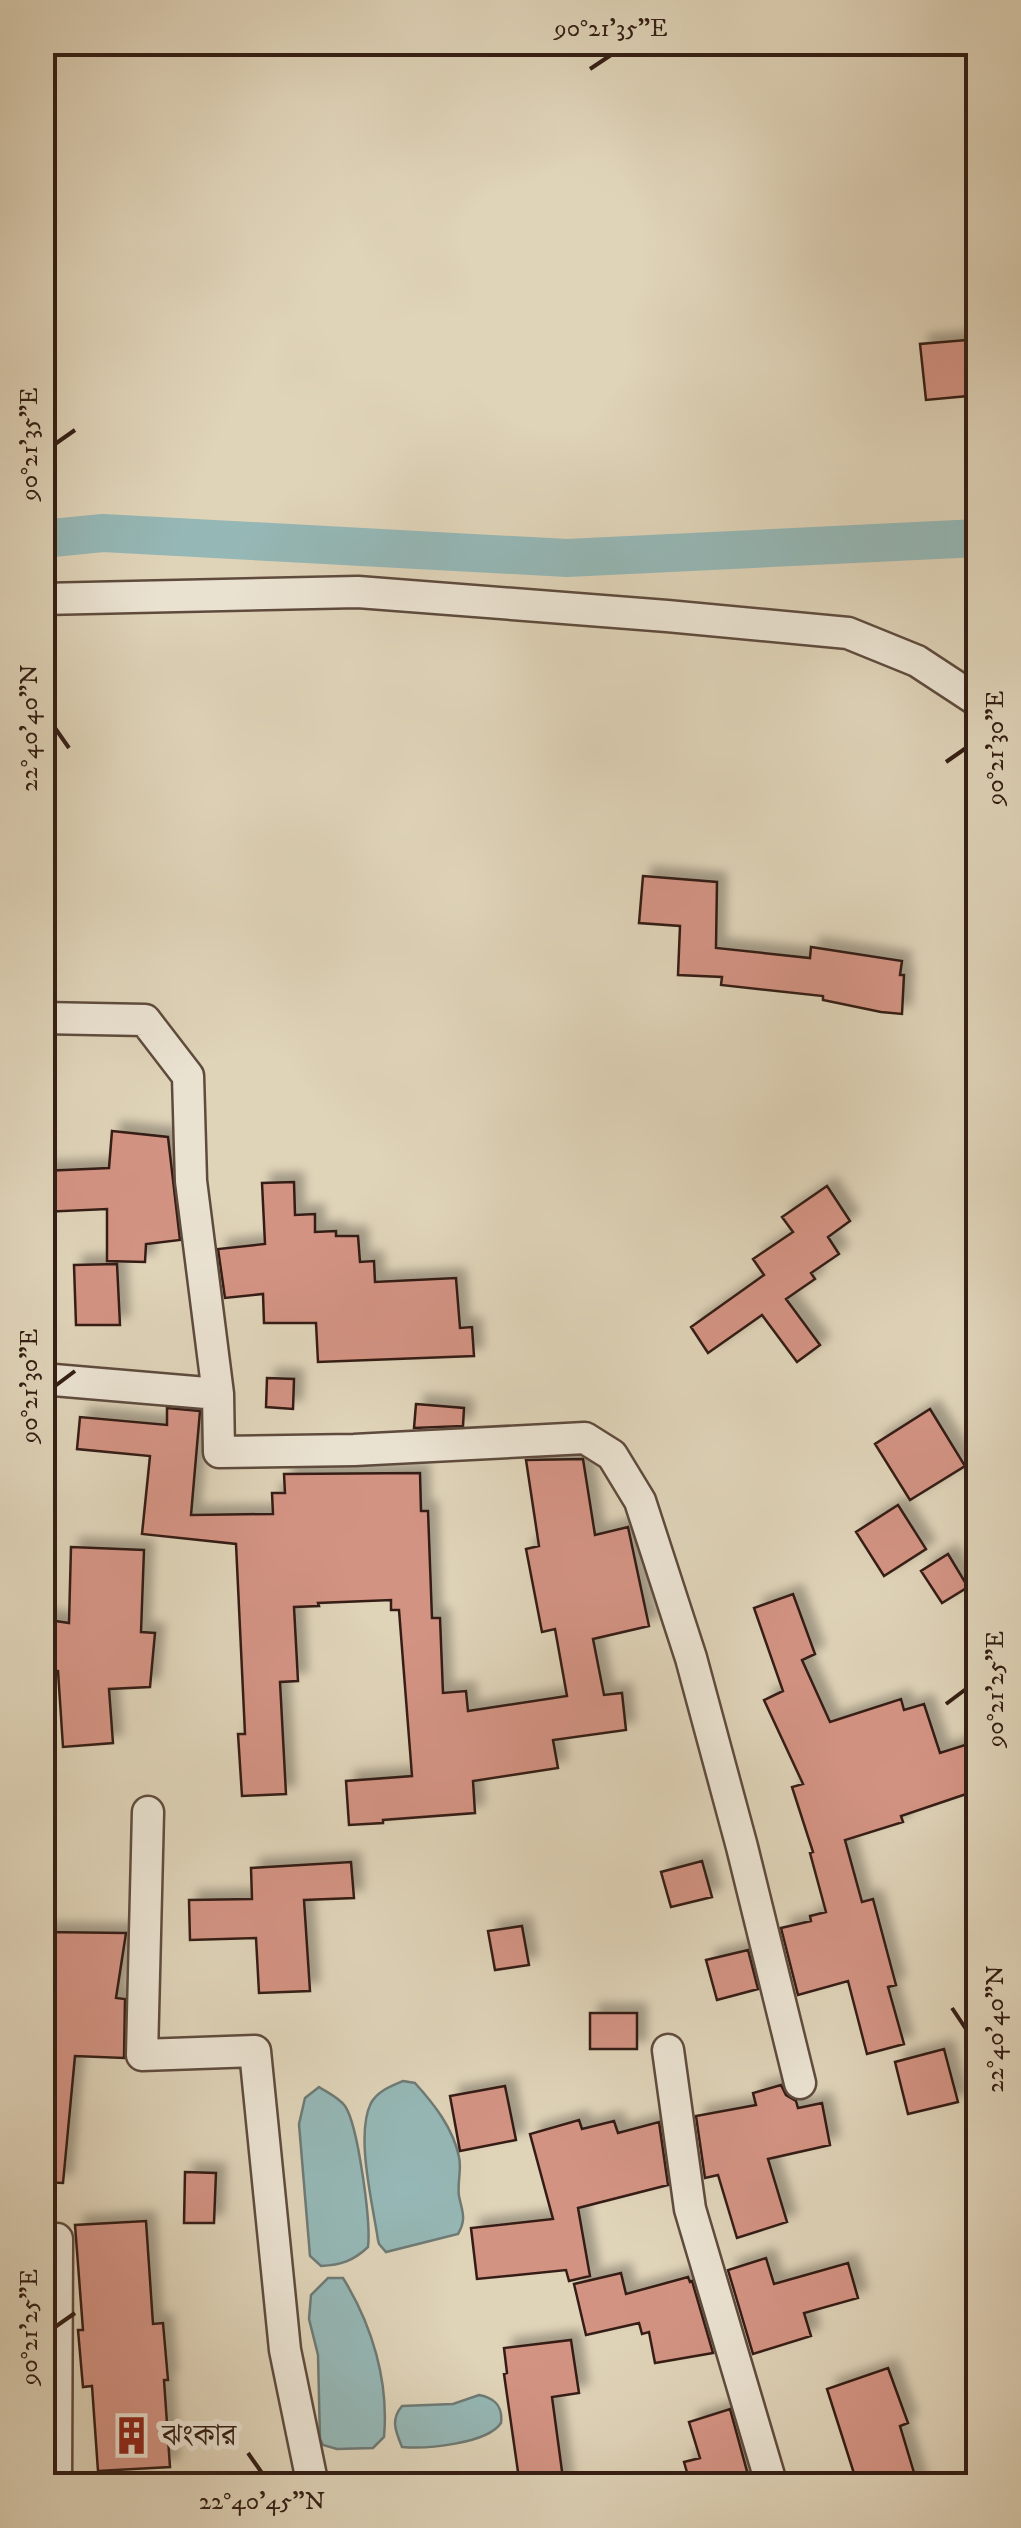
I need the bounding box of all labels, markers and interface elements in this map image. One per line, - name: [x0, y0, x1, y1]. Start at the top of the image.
- text: 90°21'35"E: [552, 13, 668, 44]
- text: 90°21'35"E: [14, 387, 45, 503]
- text: 22°40'40"N: [14, 664, 45, 792]
- text: 90°21'30"E: [980, 691, 1011, 807]
- text: 90°21'30"E: [14, 1329, 45, 1445]
- text: 90°21'25"E: [980, 1631, 1011, 1749]
- text: 22°40'40"N: [980, 1965, 1011, 2093]
- text: 90°21'25"E: [14, 2269, 45, 2387]
- building icon: ঝংকার: [111, 2414, 153, 2456]
- place label: ঝংকার: [161, 2418, 238, 2455]
- text: 22°40'45"N: [199, 2486, 325, 2517]

